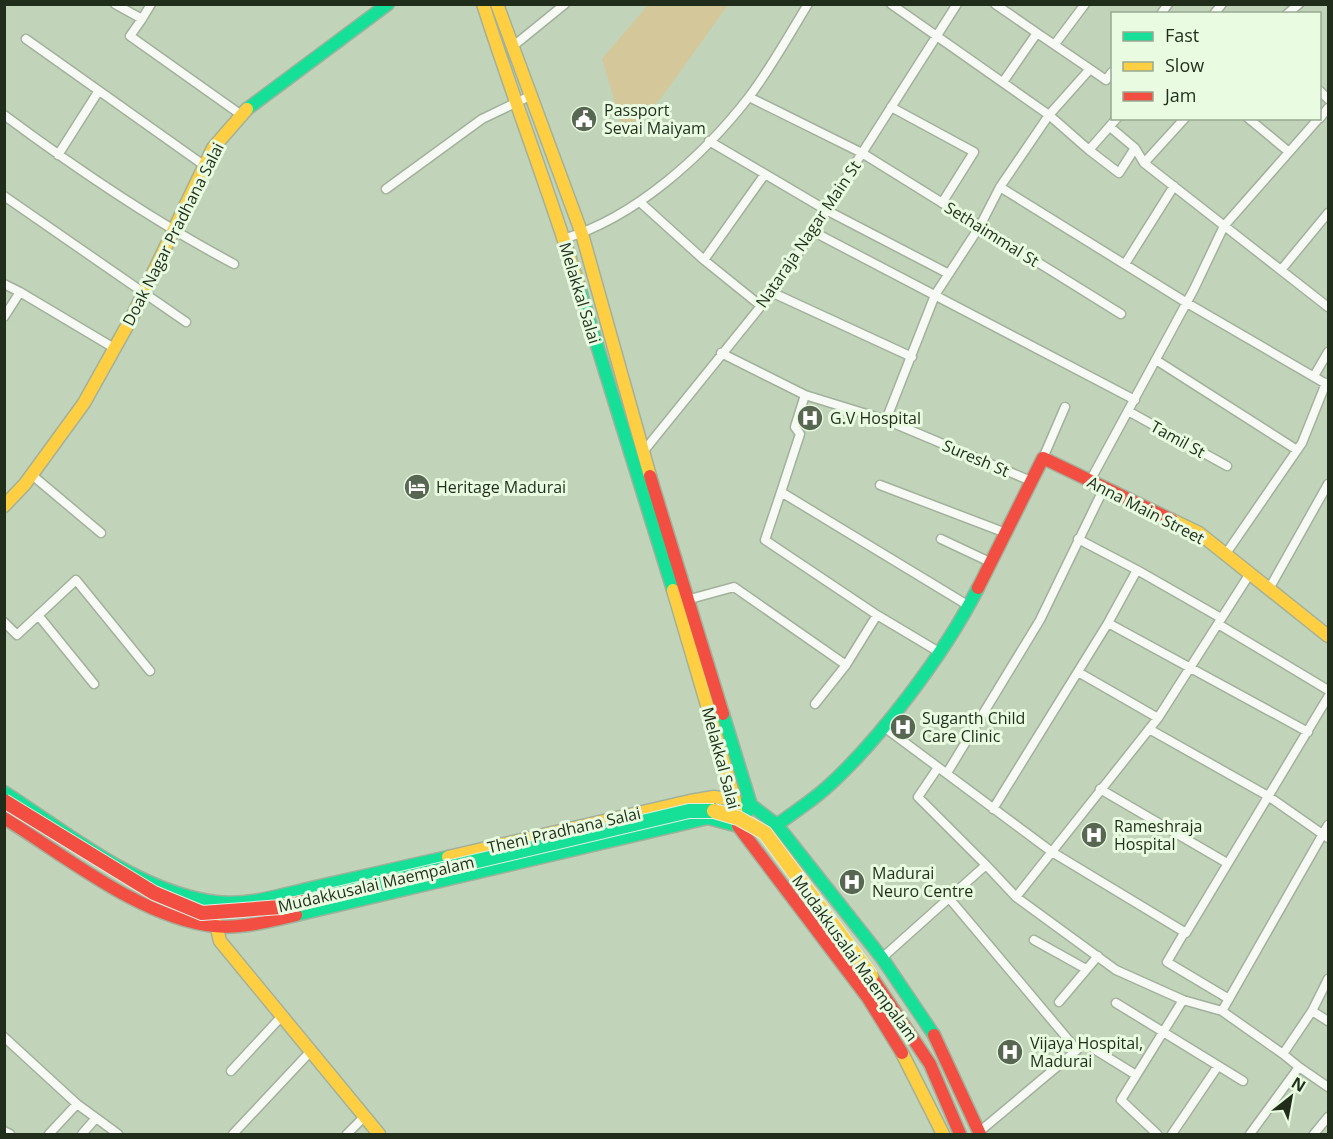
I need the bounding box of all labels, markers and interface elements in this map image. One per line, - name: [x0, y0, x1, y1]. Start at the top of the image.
- legend: [1111, 12, 1321, 120]
- text: Fast: [1165, 23, 1199, 47]
- text: Slow: [1165, 53, 1204, 77]
- text: Jam: [1163, 83, 1197, 107]
- place label: Passport Sevai Maiyam: [604, 99, 706, 139]
- public building icon: Passport Sevai Maiyam: [569, 104, 599, 134]
- street label: Doak Nagar Pradhana Salai: [117, 139, 229, 329]
- street label: Nataraja Nagar Main St: [751, 156, 866, 312]
- street label: Sethaimmal St: [941, 196, 1044, 272]
- street label: Melakkal Salai: [554, 240, 606, 346]
- hospital icon: G.V Hospital: [795, 403, 825, 433]
- place label: G.V Hospital: [830, 407, 921, 429]
- street label: Tamil St: [1147, 415, 1209, 463]
- street label: Suresh St: [939, 434, 1013, 482]
- street label: Anna Main Street: [1084, 471, 1209, 549]
- hotel icon: Heritage Madurai: [402, 472, 432, 502]
- place label: Heritage Madurai: [436, 476, 566, 498]
- street label: Melakkal Salai: [697, 705, 745, 811]
- place label: Suganth Child Care Clinic: [922, 707, 1025, 747]
- hospital icon: Suganth Child Care Clinic: [888, 712, 918, 742]
- street label: Theni Pradhana Salai: [485, 802, 643, 858]
- place label: Rameshraja Hospital: [1114, 815, 1202, 855]
- hospital icon: Rameshraja Hospital: [1079, 820, 1109, 850]
- street label: Mudakkusalai Maempalam: [276, 851, 476, 917]
- place label: Madurai Neuro Centre: [872, 862, 973, 902]
- hospital icon: Madurai Neuro Centre: [837, 867, 867, 897]
- street label: Mudakkusalai Maempalam: [787, 870, 923, 1046]
- place label: Vijaya Hospital, Madurai: [1030, 1032, 1143, 1072]
- hospital icon: Vijaya Hospital, Madurai: [995, 1037, 1025, 1067]
- north arrow: [1261, 1067, 1321, 1127]
- text: N: [1287, 1071, 1310, 1097]

